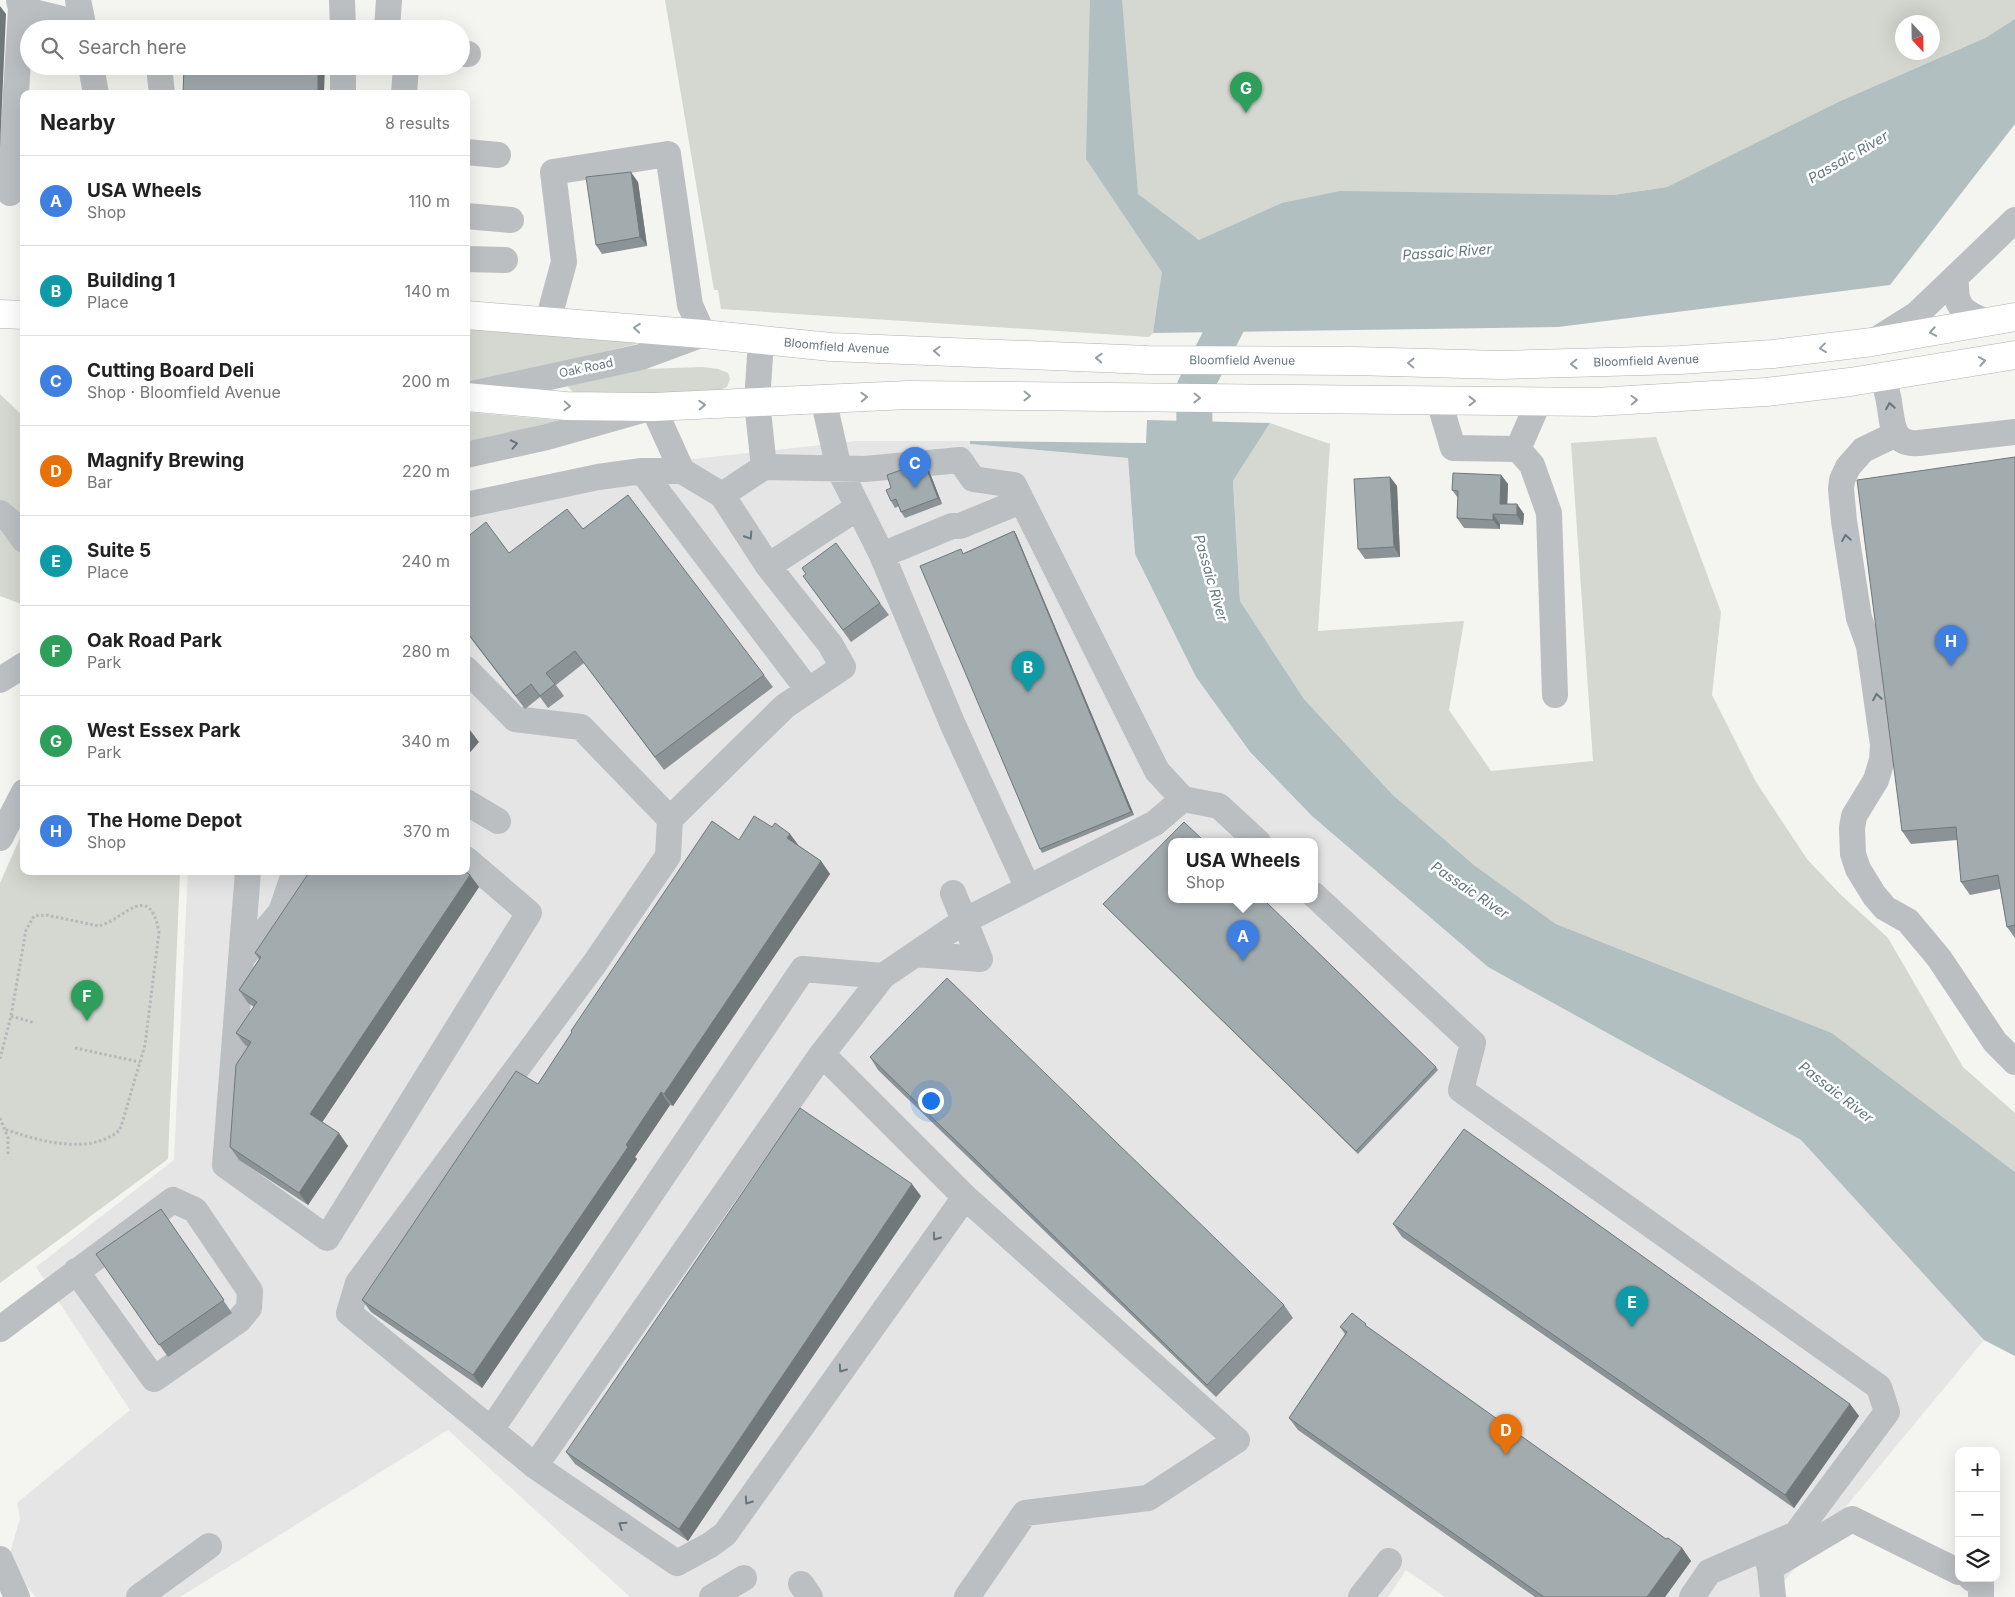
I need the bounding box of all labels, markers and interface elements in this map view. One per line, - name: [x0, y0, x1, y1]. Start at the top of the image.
- north arrow: [1895, 15, 1940, 60]
- search box: [20, 20, 470, 75]
- icon: search: [38, 34, 66, 62]
- text: Search here: [78, 36, 187, 59]
- pin: G: [1230, 72, 1262, 113]
- text: Nearby: [40, 110, 115, 135]
- text: 8 results: [385, 113, 450, 133]
- water label: Passaic River: [1805, 126, 1891, 186]
- text: USA Wheels: [87, 179, 202, 202]
- text: A: [50, 191, 62, 211]
- text: 110 m: [408, 191, 450, 211]
- text: Shop: [87, 202, 126, 222]
- water label: Passaic River: [1402, 240, 1493, 263]
- text: Building 1: [87, 269, 175, 292]
- text: B: [51, 281, 61, 301]
- text: 140 m: [405, 281, 450, 301]
- text: Place: [87, 292, 129, 312]
- one-way arrow: [633, 323, 641, 334]
- one-way arrow: [1928, 326, 1937, 336]
- street label: Bloomfield Avenue: [783, 334, 890, 356]
- one-way arrow: [1819, 342, 1827, 353]
- one-way arrow: [933, 346, 941, 357]
- street label: Bloomfield Avenue: [1593, 351, 1700, 369]
- one-way arrow: [1095, 352, 1103, 363]
- street label: Bloomfield Avenue: [1189, 352, 1295, 368]
- street label: Oak Road: [558, 354, 614, 381]
- one-way arrow: [1978, 356, 1987, 366]
- one-way arrow: [1407, 358, 1415, 368]
- text: Cutting Board Deli: [87, 359, 254, 382]
- one-way arrow: [1570, 359, 1578, 369]
- text: C: [50, 371, 62, 391]
- text: 200 m: [402, 371, 450, 391]
- text: Shop · Bloomfield Avenue: [87, 382, 281, 402]
- one-way arrow: [861, 391, 869, 402]
- one-way arrow: [1024, 391, 1031, 401]
- one-way arrow: [1193, 393, 1201, 404]
- one-way arrow: [1631, 395, 1639, 406]
- one-way arrow: [1468, 396, 1476, 406]
- one-way arrow: [698, 399, 706, 410]
- one-way arrow: [563, 400, 571, 411]
- one-way arrow: [1885, 402, 1895, 410]
- one-way arrow: [509, 439, 518, 450]
- pin: C: [899, 447, 931, 488]
- text: Magnify Brewing: [87, 449, 244, 472]
- text: D: [50, 461, 62, 481]
- text: 220 m: [402, 461, 450, 481]
- text: Bar: [87, 472, 112, 492]
- one-way arrow: [743, 530, 752, 539]
- water label: Passaic River: [1191, 533, 1232, 624]
- one-way arrow: [1842, 534, 1852, 542]
- text: Suite 5: [87, 539, 151, 562]
- text: E: [51, 551, 61, 571]
- text: 240 m: [402, 551, 450, 571]
- text: Place: [87, 562, 129, 582]
- pin: H: [1935, 625, 1967, 666]
- text: Oak Road Park: [87, 629, 222, 652]
- text: F: [51, 641, 61, 661]
- text: 280 m: [402, 641, 450, 661]
- pin: B: [1012, 651, 1044, 692]
- text: Park: [87, 652, 121, 672]
- one-way arrow: [1872, 693, 1883, 701]
- text: West Essex Park: [87, 719, 241, 742]
- text: G: [50, 731, 62, 751]
- text: 340 m: [401, 731, 450, 751]
- text: Park: [87, 742, 121, 762]
- text: The Home Depot: [87, 809, 242, 832]
- text: H: [50, 821, 62, 841]
- text: 370 m: [403, 821, 450, 841]
- text: Shop: [87, 832, 126, 852]
- popup: [1168, 838, 1318, 903]
- text: USA Wheels: [1186, 849, 1300, 872]
- water label: Passaic River: [1428, 858, 1513, 922]
- text: Shop: [1186, 872, 1225, 892]
- pin: A: [1227, 920, 1259, 961]
- pin: F: [71, 980, 103, 1021]
- water label: Passaic River: [1796, 1057, 1877, 1126]
- your location: [918, 1088, 944, 1114]
- one-way arrow: [933, 1231, 942, 1240]
- pin: E: [1616, 1286, 1648, 1327]
- one-way arrow: [839, 1363, 848, 1373]
- pin: D: [1490, 1414, 1522, 1455]
- map controls: [1955, 1447, 2000, 1582]
- button: +: [1955, 1447, 2000, 1492]
- button: −: [1955, 1492, 2000, 1537]
- one-way arrow: [745, 1496, 754, 1505]
- one-way arrow: [618, 1522, 628, 1531]
- button: layers: [1955, 1537, 2000, 1582]

